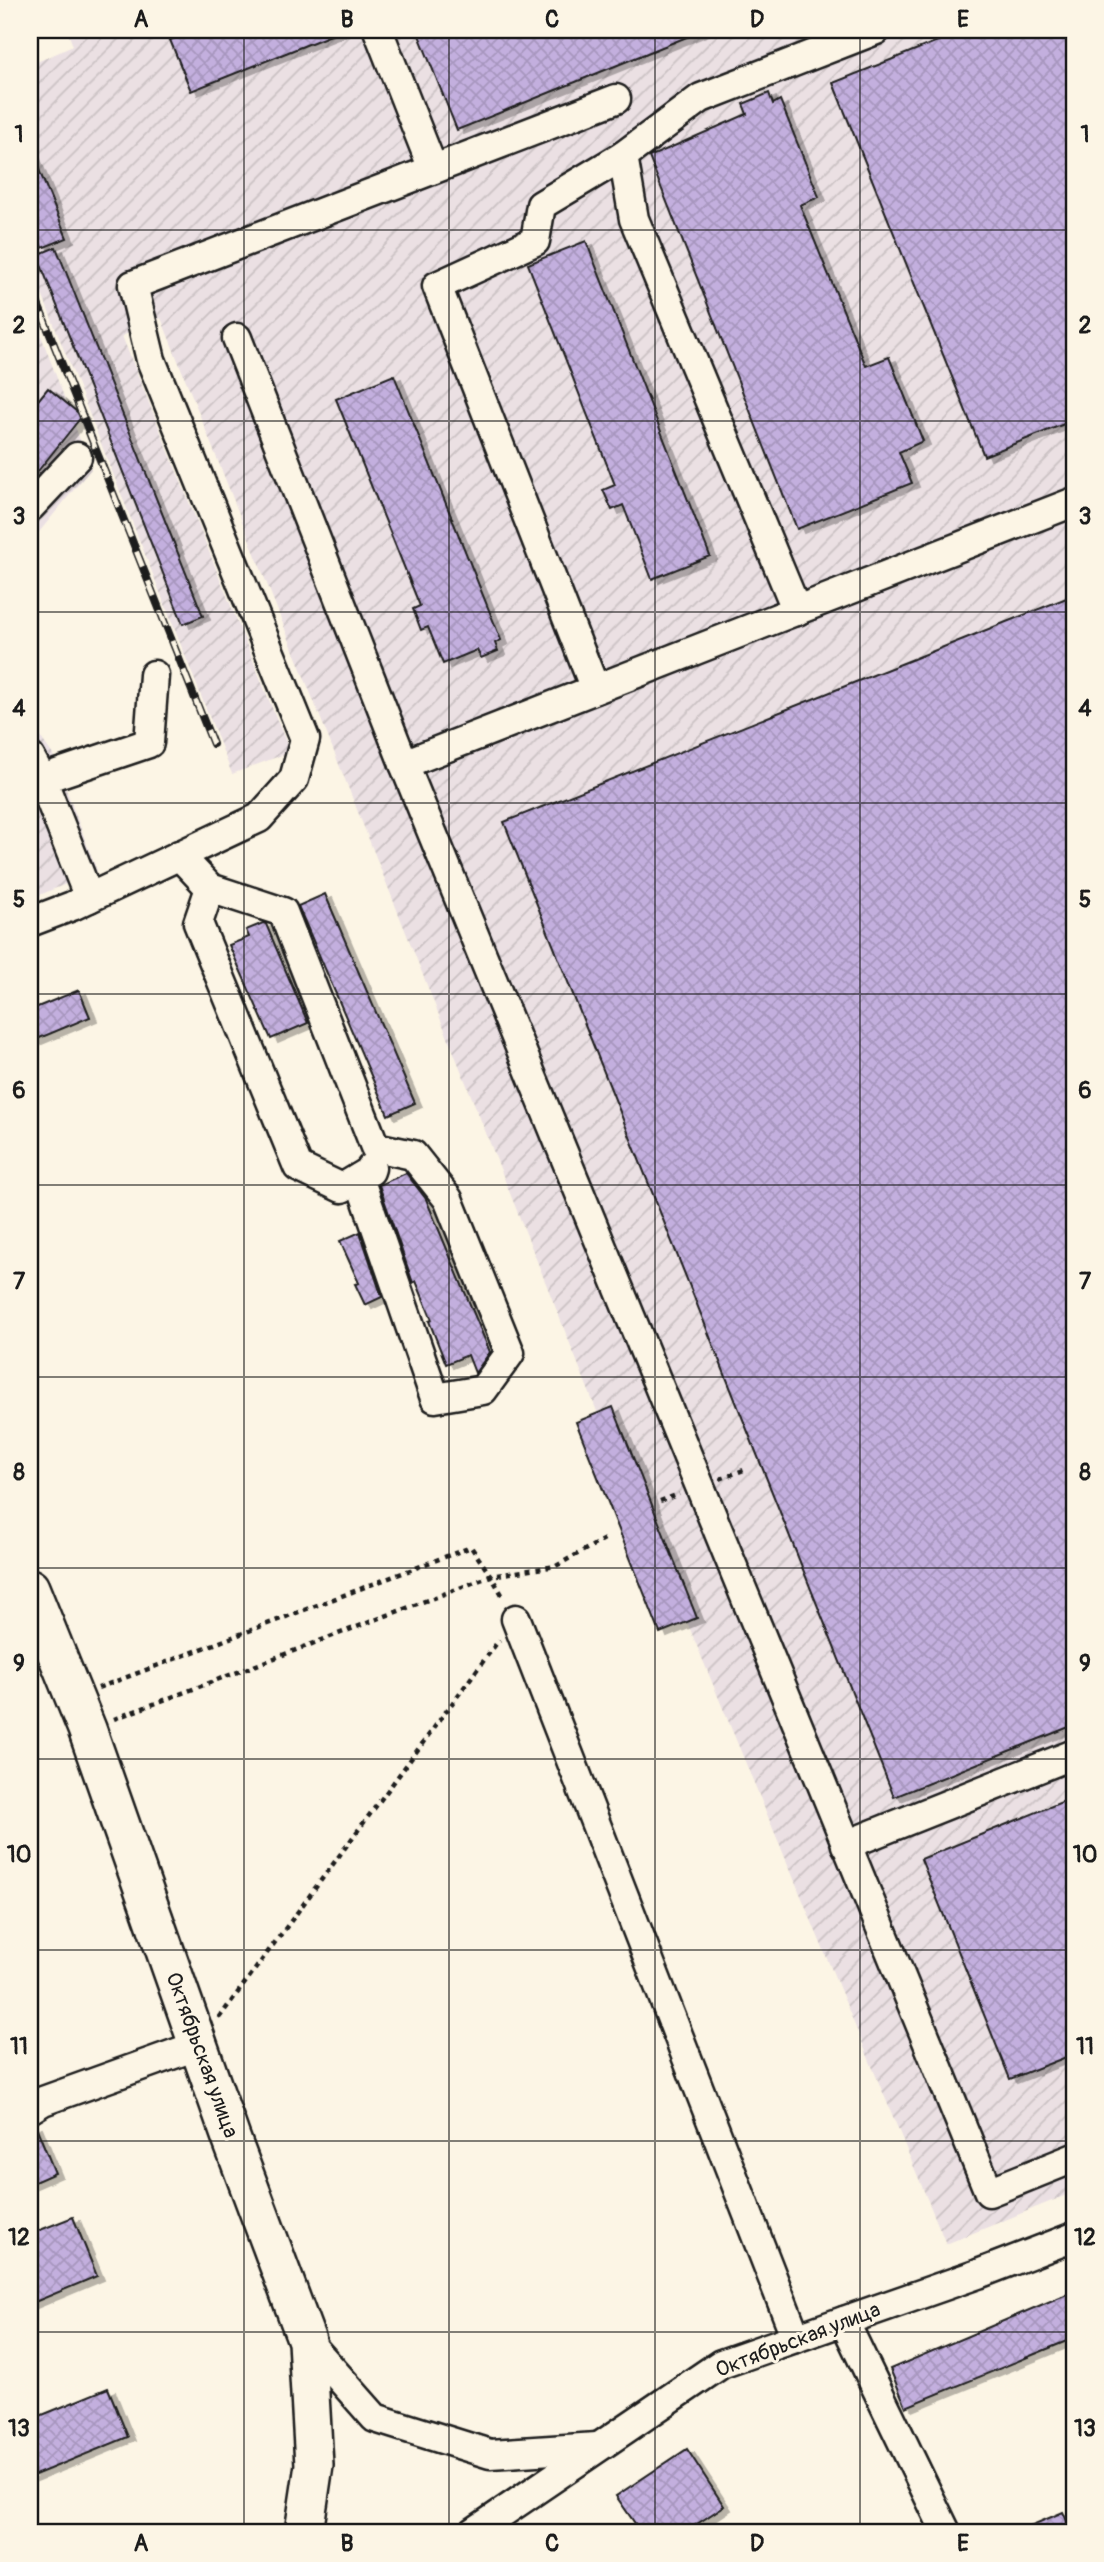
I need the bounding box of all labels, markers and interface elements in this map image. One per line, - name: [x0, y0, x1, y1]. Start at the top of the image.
- text: A: [134, 5, 149, 34]
- text: B: [340, 5, 354, 34]
- text: C: [545, 5, 559, 34]
- text: D: [750, 5, 764, 34]
- text: E: [957, 5, 969, 34]
- text: 1: [15, 120, 24, 149]
- text: 1: [1081, 120, 1090, 149]
- text: 2: [13, 311, 26, 340]
- text: 2: [1079, 311, 1092, 340]
- text: 3: [13, 502, 25, 531]
- text: 3: [1079, 502, 1091, 531]
- text: 4: [12, 694, 26, 723]
- text: 4: [1078, 694, 1092, 723]
- text: 5: [13, 885, 25, 914]
- text: 5: [1079, 885, 1091, 914]
- text: 6: [12, 1076, 26, 1105]
- text: 6: [1078, 1076, 1092, 1105]
- text: 7: [13, 1267, 26, 1296]
- text: 7: [1079, 1267, 1092, 1296]
- text: 8: [13, 1458, 25, 1487]
- text: 8: [1079, 1458, 1091, 1487]
- text: 9: [13, 1649, 25, 1678]
- text: 9: [1079, 1649, 1091, 1678]
- text: 10: [7, 1840, 31, 1869]
- text: 10: [1073, 1840, 1097, 1869]
- street label: Октябрьская улица: [160, 1969, 244, 2141]
- text: 11: [10, 2032, 28, 2061]
- text: 11: [1076, 2032, 1094, 2061]
- text: 12: [8, 2223, 30, 2252]
- text: 12: [1074, 2223, 1096, 2252]
- street label: Октябрьская улица: [712, 2296, 884, 2384]
- text: 13: [8, 2414, 30, 2443]
- text: 13: [1074, 2414, 1096, 2443]
- text: A: [134, 2529, 149, 2558]
- text: B: [340, 2529, 354, 2558]
- text: C: [545, 2529, 559, 2558]
- text: D: [750, 2529, 764, 2558]
- text: E: [957, 2529, 969, 2558]

